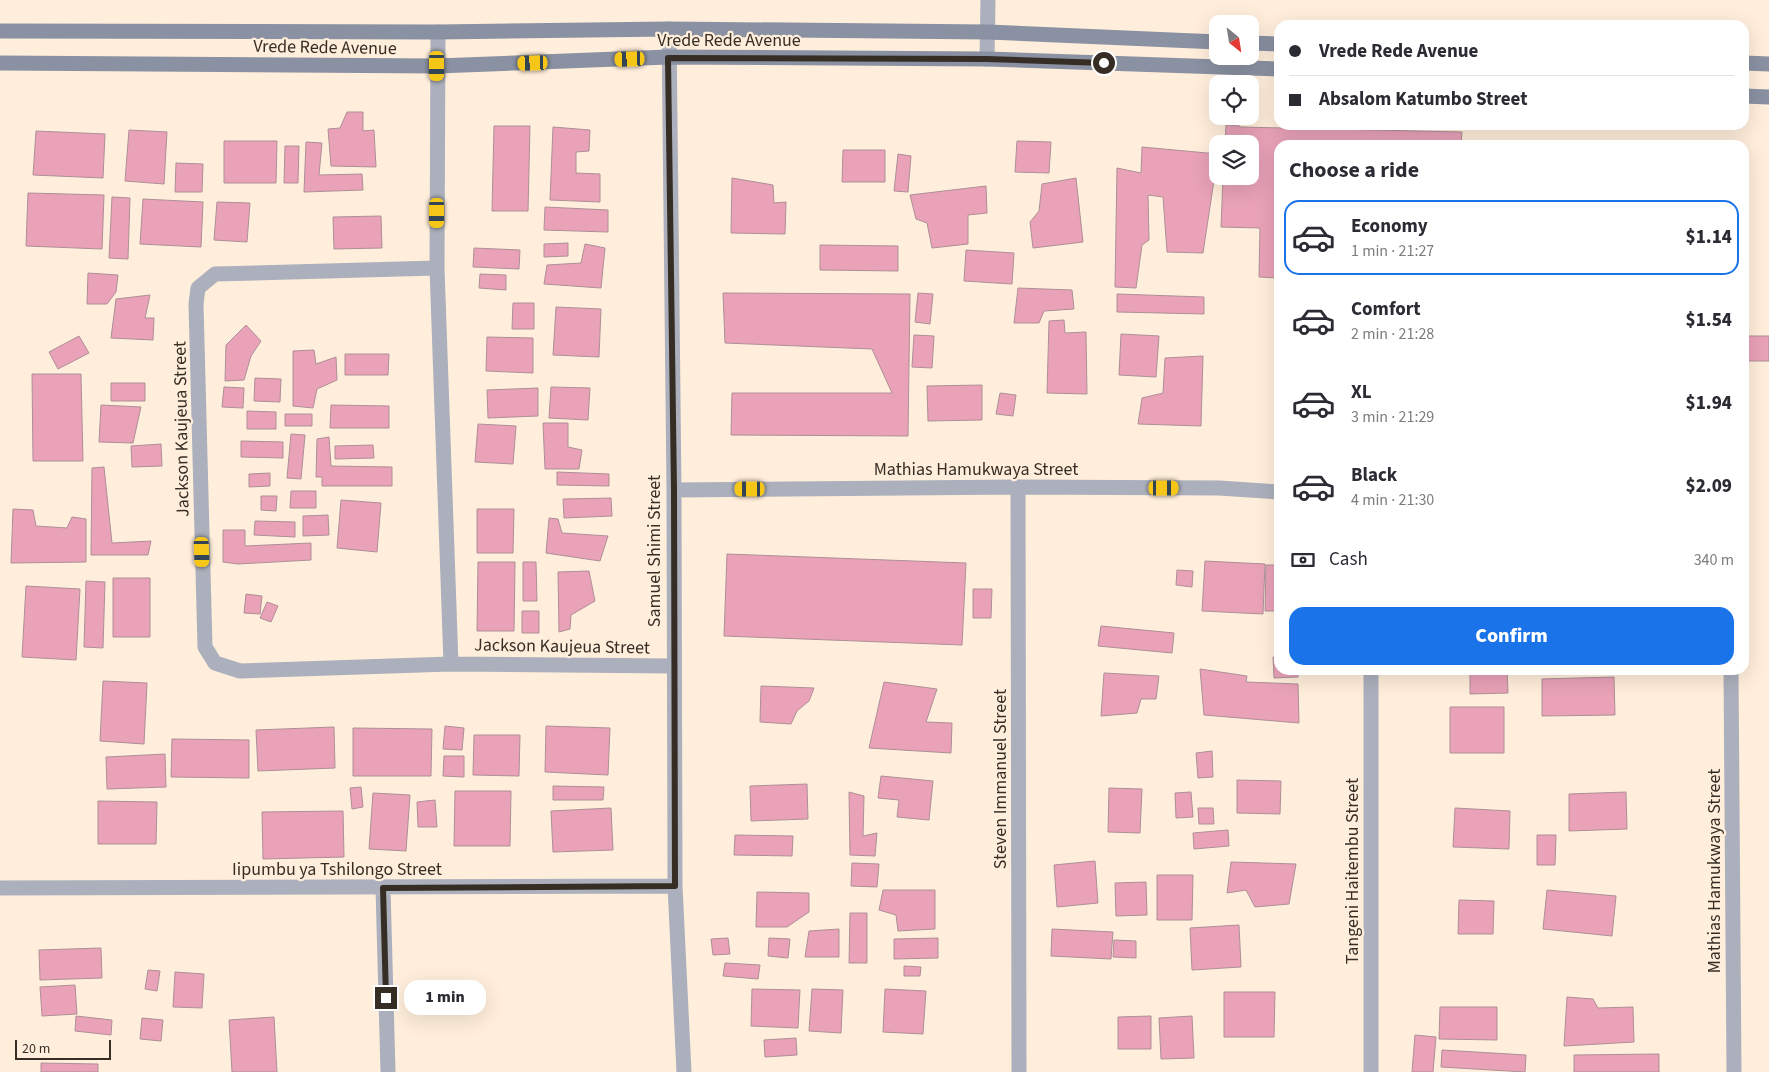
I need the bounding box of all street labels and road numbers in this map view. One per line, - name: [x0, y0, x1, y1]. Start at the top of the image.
- street label: Vrede Rede Avenue: [657, 28, 801, 53]
- street label: Vrede Rede Avenue: [253, 34, 397, 61]
- street label: Jackson Kaujeua Street: [167, 341, 196, 517]
- street label: Mathias Hamukwaya Street: [874, 457, 1078, 482]
- street label: Samuel Shimi Street: [642, 475, 667, 627]
- street label: Jackson Kaujeua Street: [474, 632, 650, 661]
- street label: Steven Immanuel Street: [988, 689, 1013, 869]
- street label: Mathias Hamukwaya Street: [1702, 769, 1727, 973]
- street label: Tangeni Haitembu Street: [1340, 778, 1365, 964]
- street label: Iipumbu ya Tshilongo Street: [232, 857, 442, 882]

